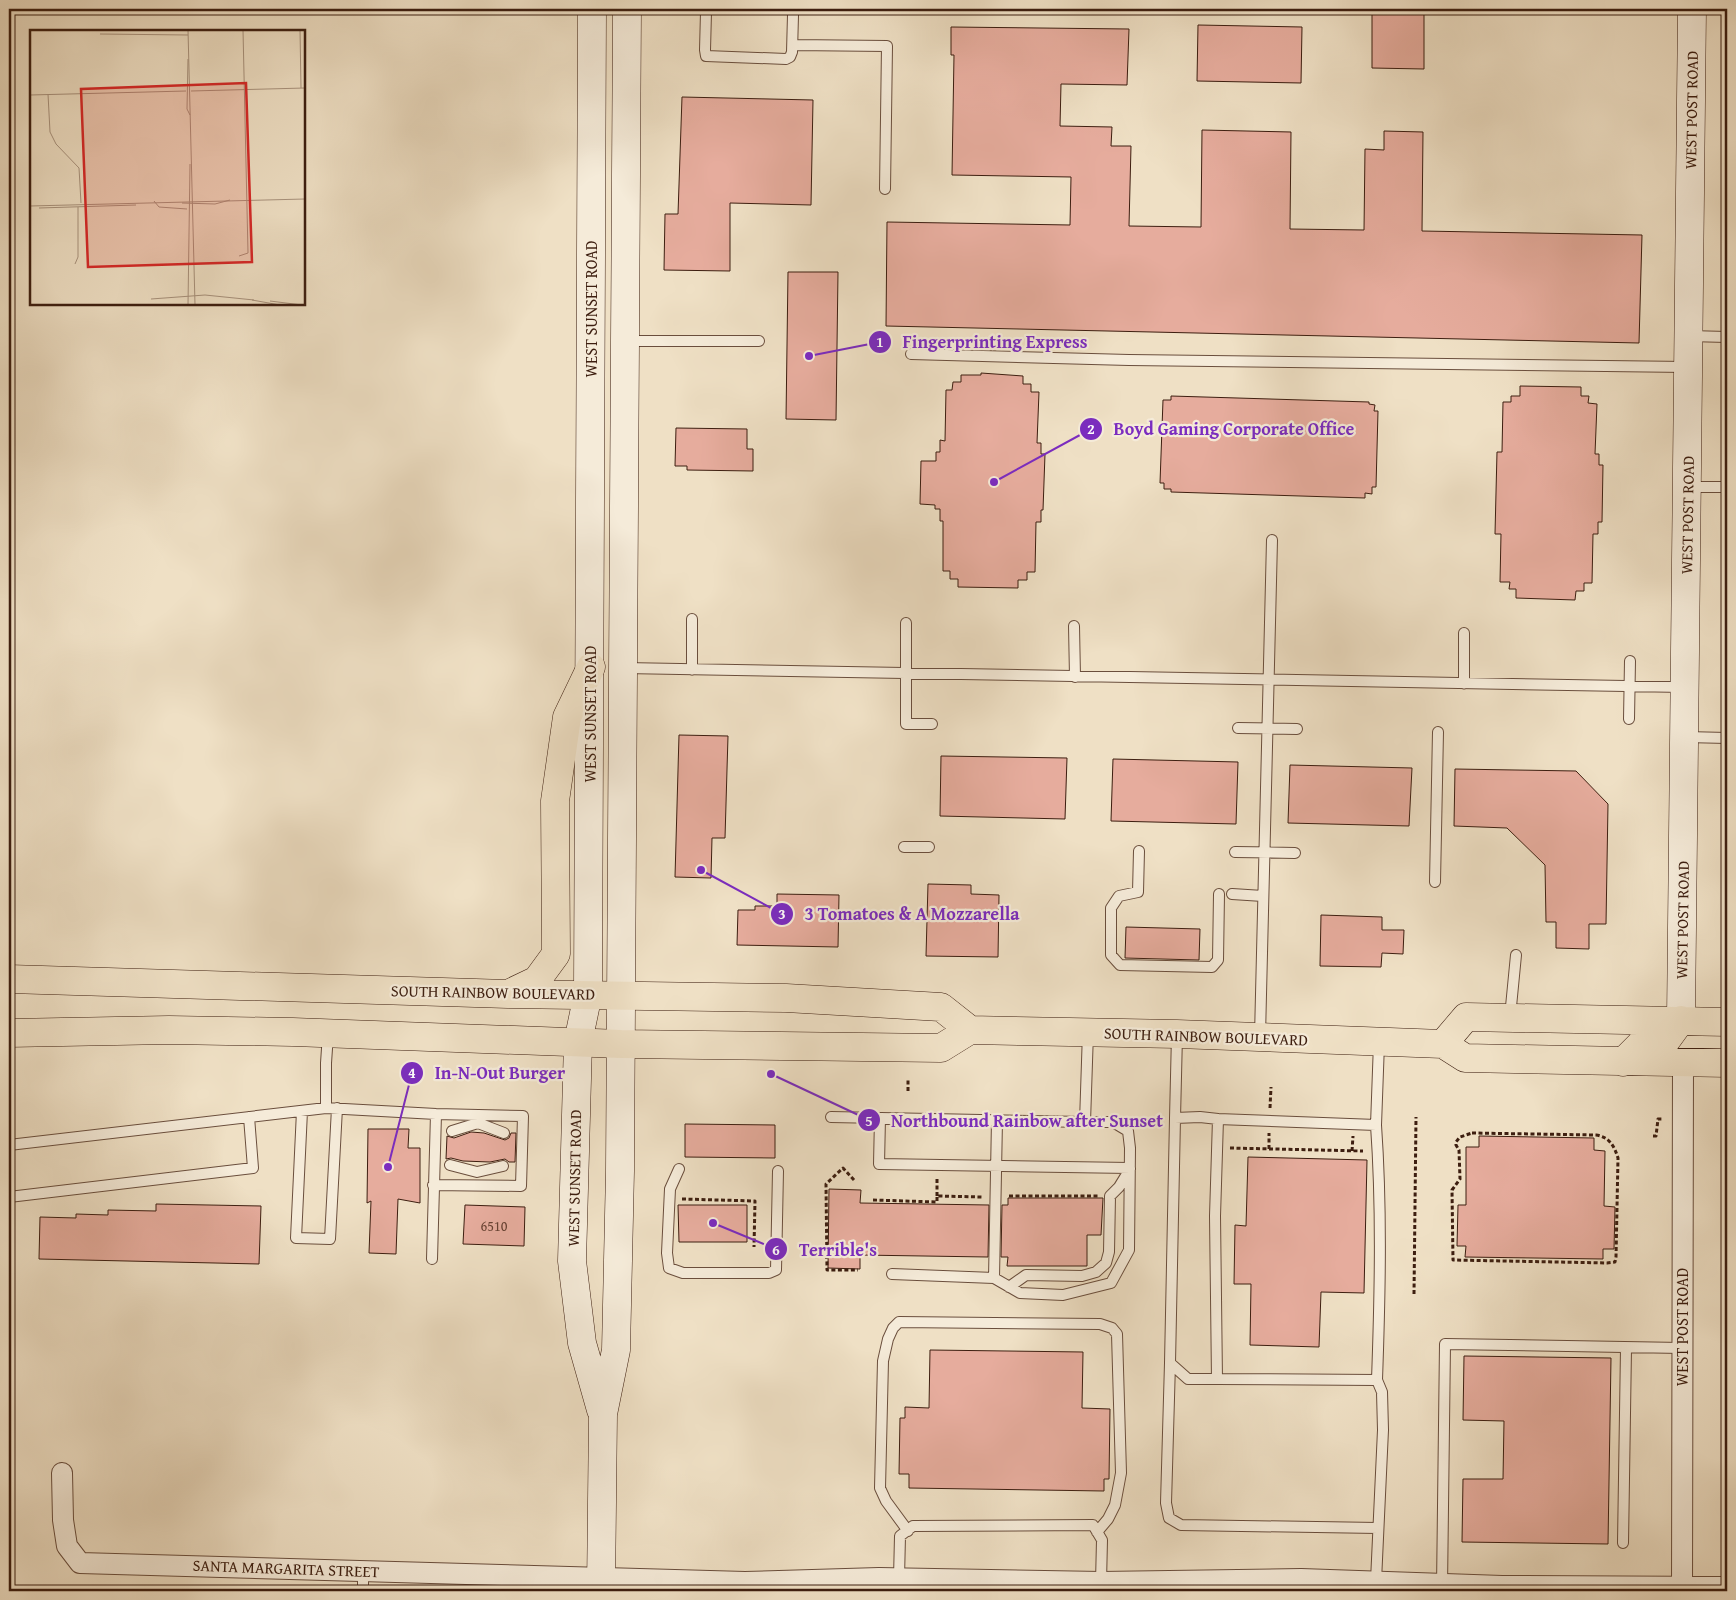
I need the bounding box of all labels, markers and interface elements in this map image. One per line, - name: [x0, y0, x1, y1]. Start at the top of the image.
- inset map: [30, 30, 305, 305]
- street label: WEST POST ROAD: [1678, 50, 1704, 169]
- street label: WEST SUNSET ROAD: [579, 240, 603, 378]
- callout: Fingerprinting Express: [867, 325, 1097, 358]
- text: Fingerprinting Express: [903, 328, 1088, 355]
- text: 1: [876, 331, 884, 352]
- callout: Boyd Gaming Corporate Office: [1078, 412, 1364, 445]
- text: Boyd Gaming Corporate Office: [1114, 415, 1355, 442]
- text: 2: [1087, 418, 1095, 439]
- street label: WEST POST ROAD: [1674, 455, 1700, 574]
- street label: WEST SUNSET ROAD: [578, 645, 602, 783]
- street label: WEST POST ROAD: [1669, 860, 1695, 979]
- callout: 3 Tomatoes & A Mozzarella: [769, 897, 1029, 930]
- text: 3 Tomatoes & A Mozzarella: [804, 900, 1020, 927]
- text: 3: [778, 903, 786, 924]
- street label: SOUTH RAINBOW BOULEVARD: [391, 978, 596, 1006]
- street label: SOUTH RAINBOW BOULEVARD: [1104, 1020, 1309, 1052]
- callout: In-N-Out Burger: [399, 1056, 575, 1089]
- text: In-N-Out Burger: [435, 1059, 566, 1086]
- text: 4: [408, 1062, 416, 1083]
- callout: Northbound Rainbow after Sunset: [856, 1104, 1173, 1137]
- text: Northbound Rainbow after Sunset: [891, 1107, 1163, 1134]
- street label: WEST SUNSET ROAD: [561, 1109, 587, 1247]
- text: 5: [865, 1110, 873, 1131]
- house number: 6510: [481, 1216, 508, 1236]
- callout: Terrible's: [764, 1233, 887, 1266]
- text: Terrible's: [799, 1236, 877, 1263]
- text: 6: [772, 1239, 780, 1260]
- street label: WEST POST ROAD: [1670, 1267, 1694, 1386]
- street label: SANTA MARGARITA STREET: [192, 1553, 380, 1583]

